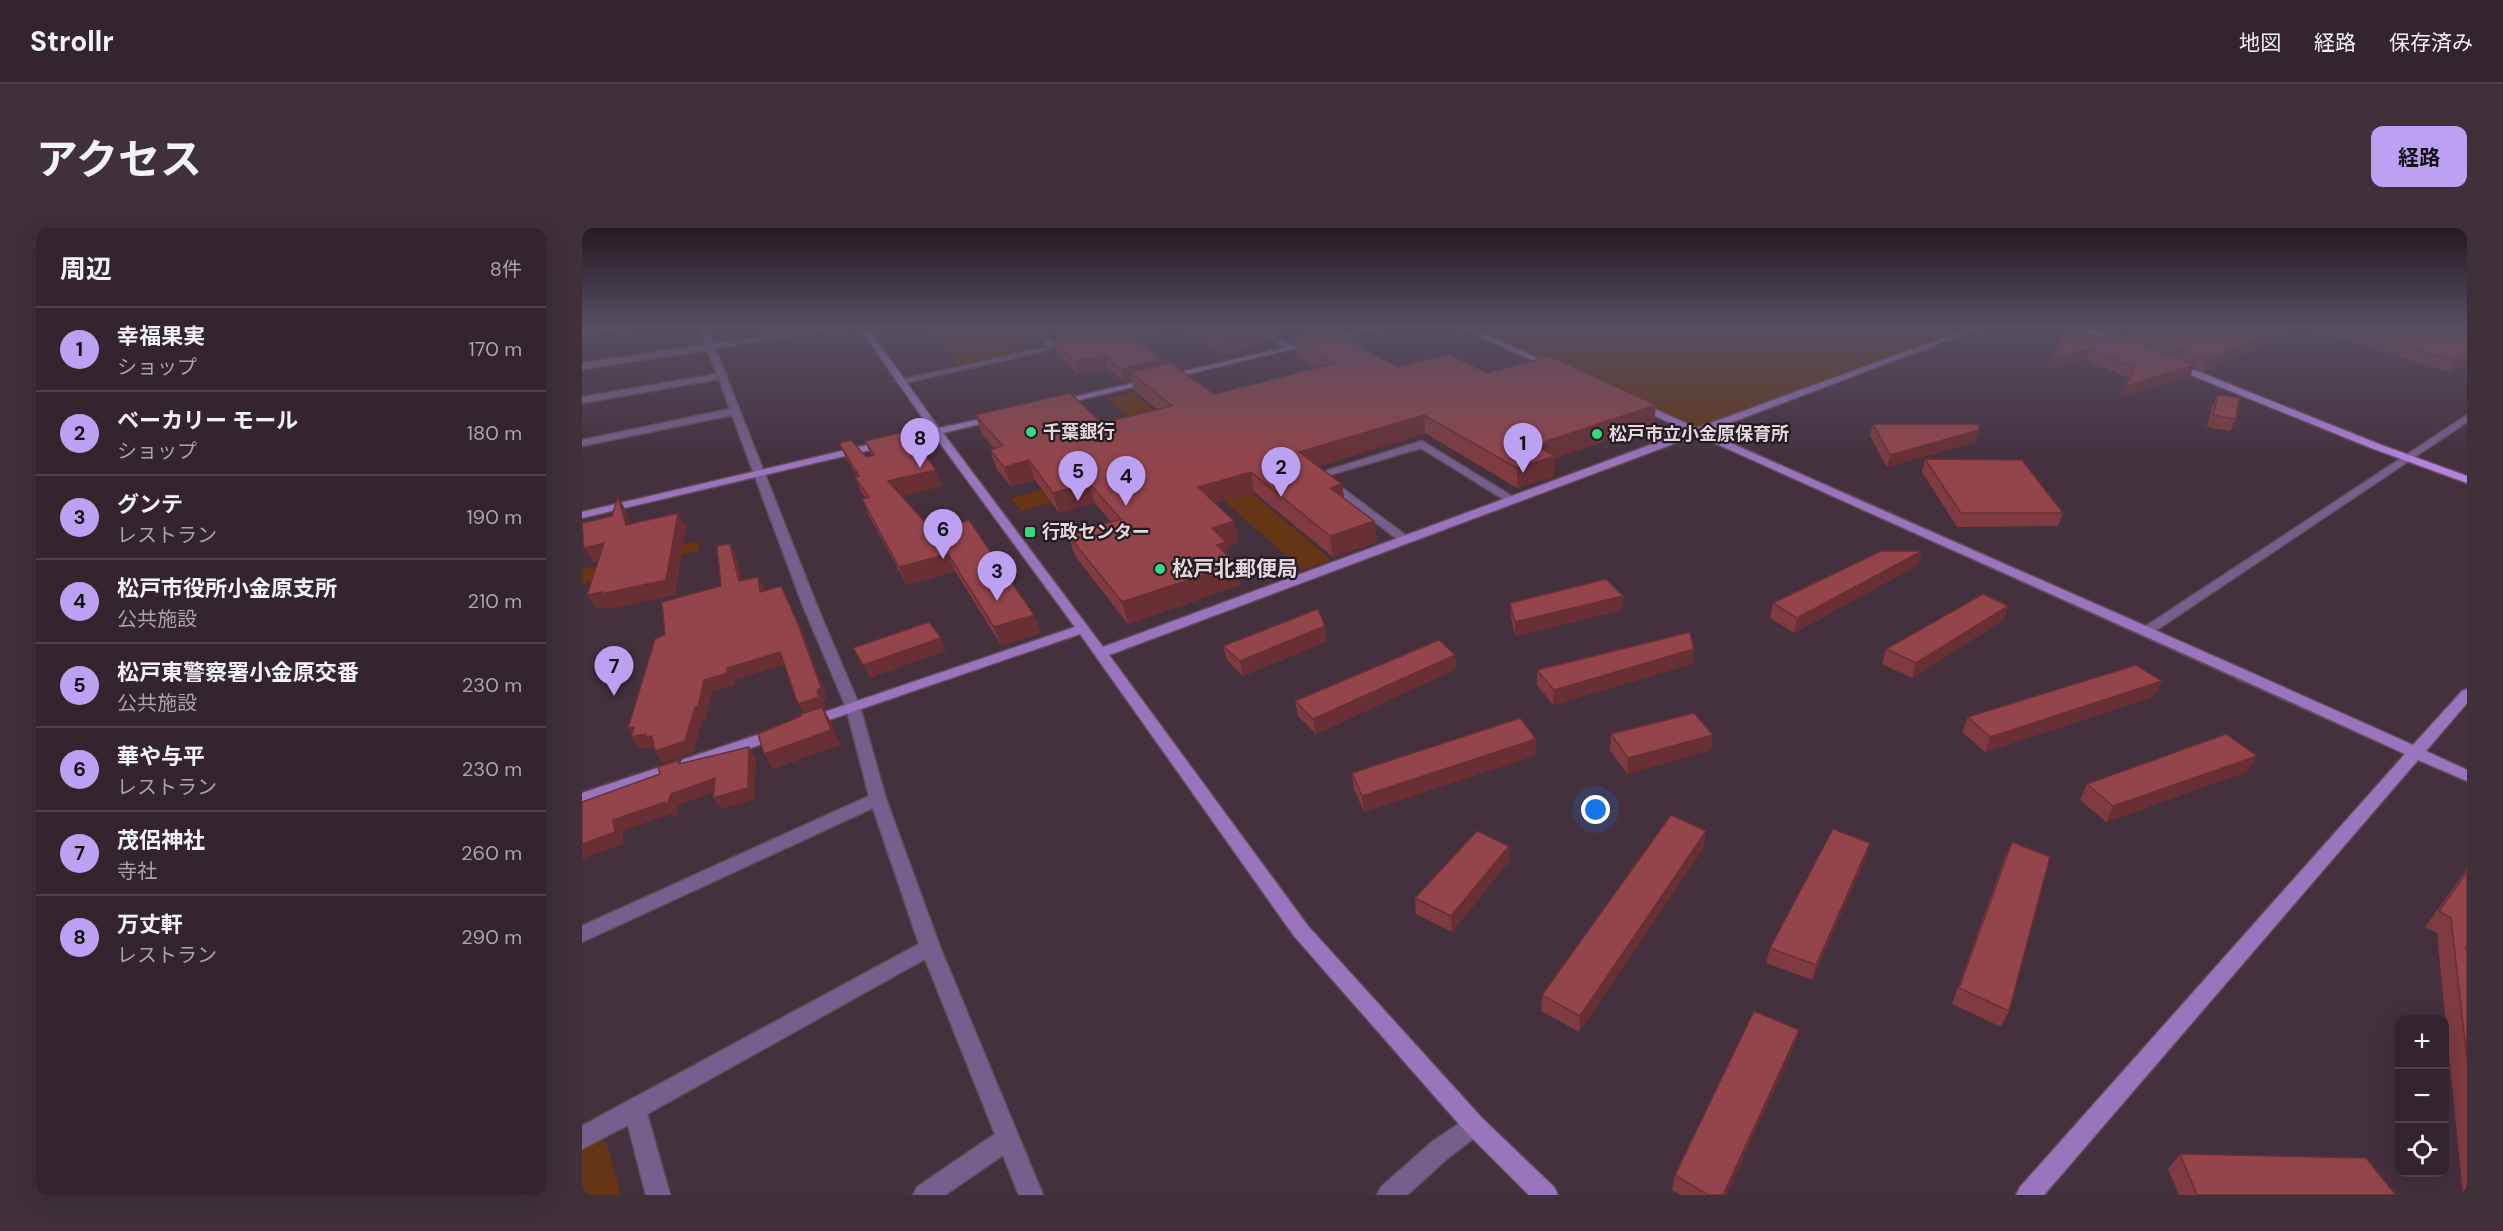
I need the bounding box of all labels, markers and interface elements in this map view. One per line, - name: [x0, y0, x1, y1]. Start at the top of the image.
- text: Strollr: [30, 23, 114, 60]
- text: 地図: [2239, 29, 2281, 57]
- text: 経路: [2314, 29, 2356, 57]
- text: 保存済み: [2389, 29, 2473, 57]
- button: 経路: [2371, 126, 2467, 187]
- text: アクセス: [36, 132, 202, 187]
- text: 周辺: [60, 252, 112, 286]
- text: 8件: [490, 256, 522, 282]
- text: 幸福果実: [117, 322, 205, 351]
- text: 1: [76, 336, 83, 362]
- text: 170 m: [469, 336, 522, 362]
- text: ショップ: [117, 354, 197, 380]
- text: ベーカリー モール: [117, 406, 298, 435]
- pin: 8: [900, 418, 940, 468]
- text: 2: [74, 420, 85, 446]
- text: 180 m: [467, 420, 522, 446]
- place label: 千葉銀行: [1043, 420, 1115, 444]
- place label: 松戸市立小金原保育所: [1609, 422, 1789, 446]
- pin: 1: [1504, 424, 1542, 473]
- marker: 千葉銀行: [1024, 425, 1038, 439]
- marker: 松戸市立小金原保育所: [1590, 427, 1604, 441]
- text: ショップ: [117, 438, 197, 464]
- pin: 2: [1262, 448, 1300, 497]
- pin: 5: [1058, 452, 1098, 501]
- pin: 4: [1106, 456, 1146, 506]
- text: グンテ: [117, 490, 183, 519]
- text: 3: [73, 504, 86, 530]
- text: 190 m: [466, 504, 522, 530]
- pin: 6: [924, 510, 962, 559]
- place label: 行政センター: [1042, 520, 1150, 544]
- text: レストラン: [117, 522, 217, 548]
- marker: 行政センター: [1023, 525, 1037, 539]
- pin: 3: [978, 552, 1016, 601]
- place label: 松戸北郵便局: [1172, 555, 1298, 583]
- marker: 松戸北郵便局: [1153, 562, 1167, 576]
- text: 松戸市役所小金原支所: [117, 574, 337, 603]
- text: 4: [73, 588, 86, 614]
- text: 210 m: [467, 588, 522, 614]
- text: 公共施設: [117, 606, 197, 632]
- pin: 7: [594, 646, 633, 696]
- text: 松戸東警察署小金原交番: [117, 658, 359, 687]
- text: 5: [73, 672, 86, 698]
- text: 230 m: [462, 672, 522, 698]
- text: 公共施設: [117, 690, 197, 716]
- text: 華や与平: [117, 742, 205, 771]
- text: 6: [73, 756, 86, 782]
- text: 230 m: [462, 756, 522, 782]
- text: レストラン: [117, 774, 217, 800]
- your location: [1581, 795, 1610, 824]
- text: 茂侶神社: [117, 826, 205, 855]
- text: 7: [74, 840, 85, 866]
- text: 260 m: [461, 840, 522, 866]
- text: 寺社: [117, 858, 157, 884]
- text: 万丈軒: [117, 910, 183, 939]
- text: 8: [73, 924, 86, 950]
- text: 290 m: [461, 924, 522, 950]
- text: レストラン: [117, 942, 217, 968]
- map controls: [2395, 1015, 2449, 1177]
- button: +: [2395, 1015, 2449, 1069]
- button: −: [2395, 1069, 2449, 1123]
- button: locate: [2395, 1123, 2449, 1177]

